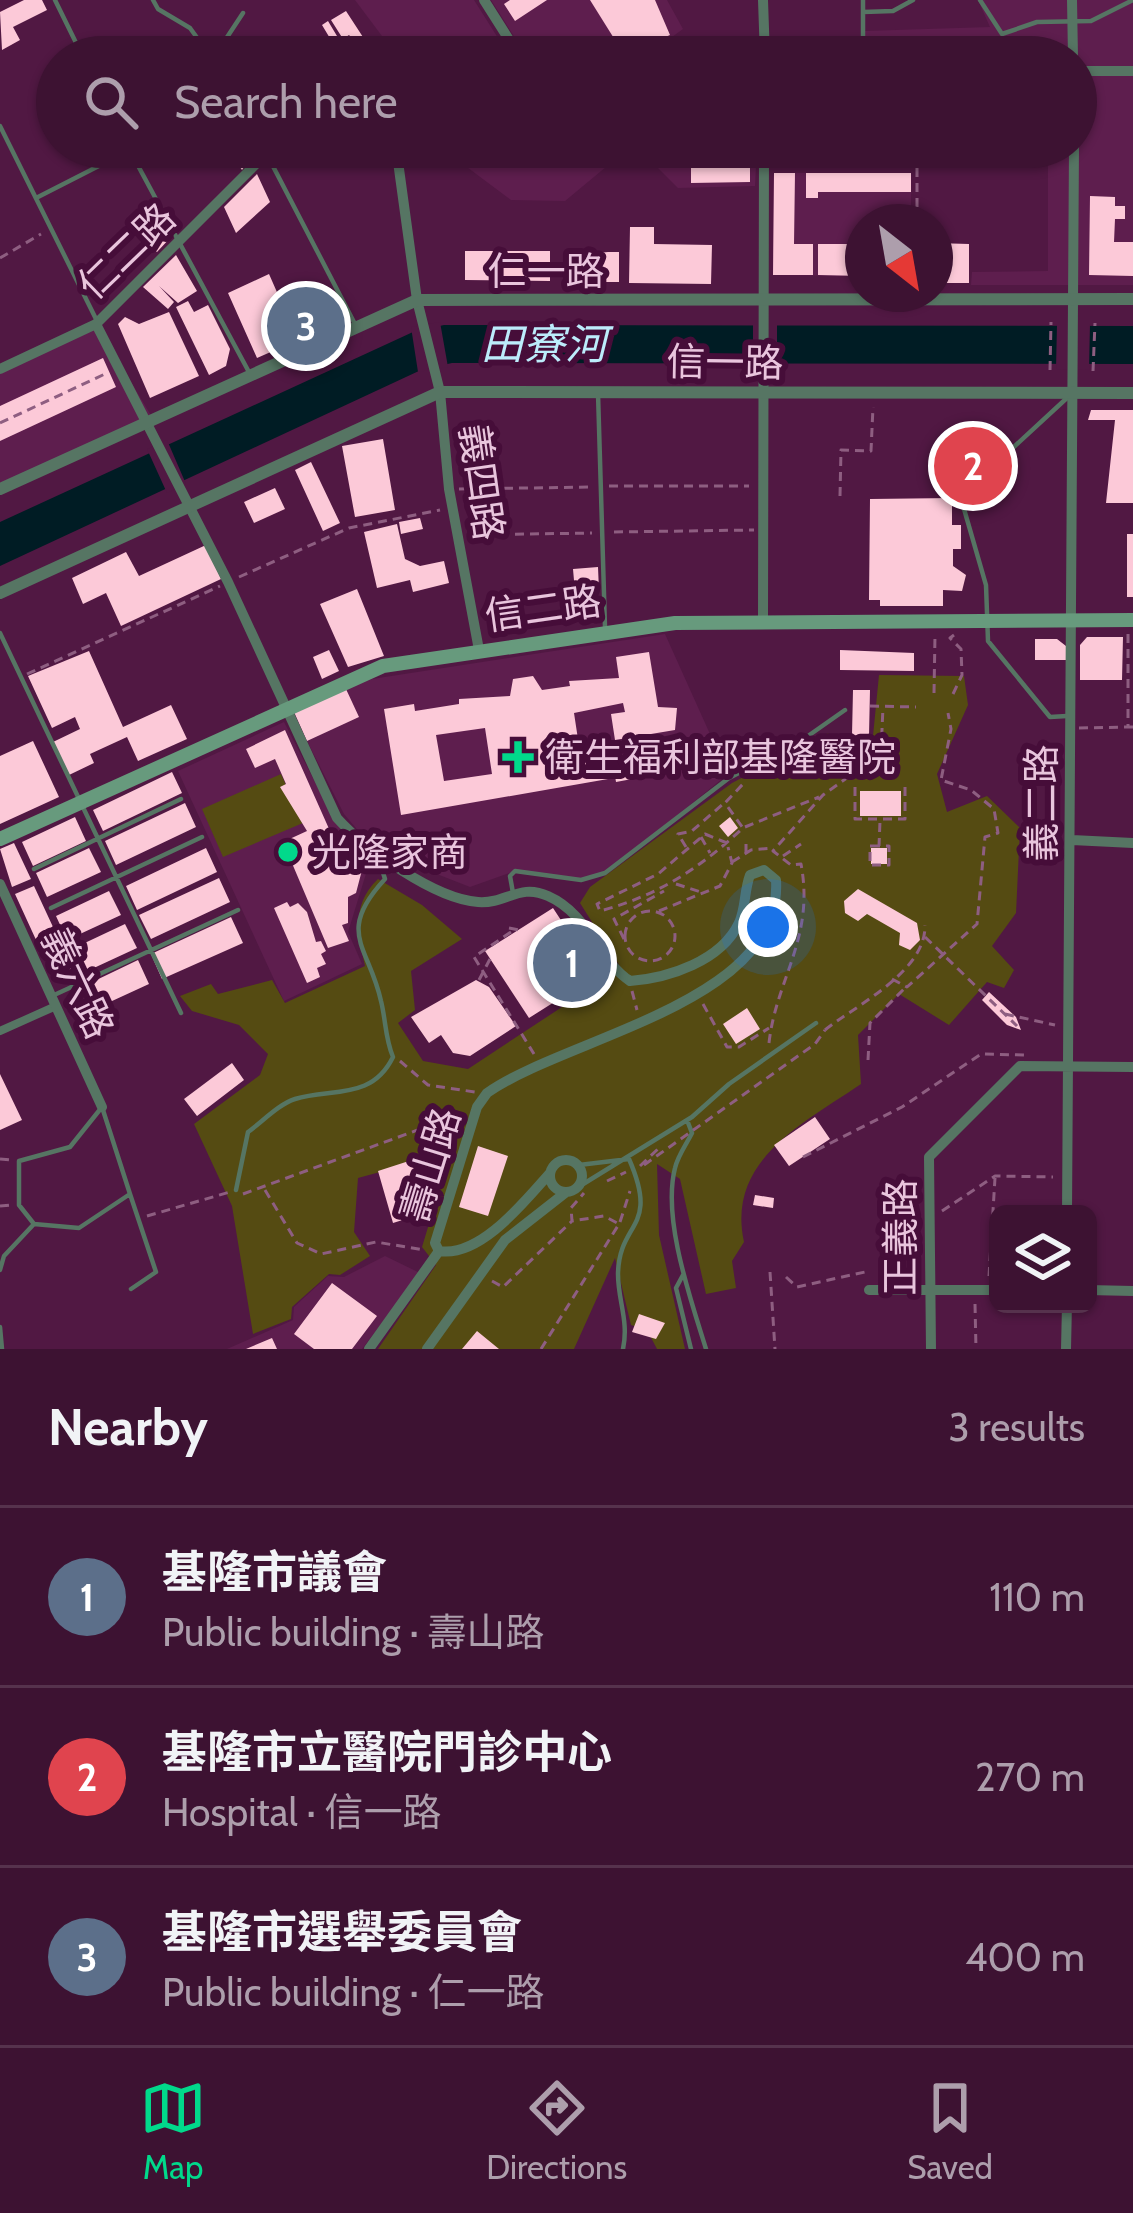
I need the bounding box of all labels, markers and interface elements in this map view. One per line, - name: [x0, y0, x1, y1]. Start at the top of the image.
- search box: [36, 36, 1097, 168]
- icon: search: [78, 69, 144, 135]
- text: Search here: [174, 75, 398, 129]
- street label: 仁二路: [67, 193, 185, 309]
- north arrow: [845, 204, 953, 312]
- street label: 仁一路: [487, 247, 605, 295]
- pin: 3: [267, 281, 345, 371]
- water label: 田寮河: [481, 318, 614, 370]
- street label: 信一路: [666, 337, 784, 387]
- street label: 義四路: [450, 421, 514, 543]
- pin: 2: [934, 421, 1012, 511]
- street label: 信二路: [482, 576, 604, 640]
- place label: 衛生福利部基隆醫院: [545, 733, 896, 781]
- marker: 衛生福利部基隆醫院: [502, 741, 534, 773]
- street label: 義二路: [1017, 744, 1065, 862]
- place label: 光隆家商: [312, 828, 468, 876]
- marker: 光隆家商: [275, 839, 301, 865]
- your location: [738, 897, 798, 957]
- pin: 1: [533, 918, 611, 1008]
- street label: 義六路: [32, 920, 124, 1046]
- street label: 壽山路: [390, 1102, 470, 1228]
- street label: 正義路: [876, 1178, 924, 1296]
- map controls: [989, 1205, 1097, 1313]
- button: layers: [989, 1205, 1097, 1313]
- text: Nearby: [48, 1396, 208, 1458]
- text: 3 results: [948, 1403, 1085, 1451]
- text: 基隆市議會: [162, 1545, 387, 1599]
- text: 1: [80, 1573, 94, 1621]
- text: 110 m: [989, 1573, 1085, 1621]
- text: Public building · 壽山路: [162, 1608, 544, 1656]
- text: 基隆市立醫院門診中心: [162, 1725, 612, 1779]
- text: 2: [77, 1753, 97, 1801]
- text: 270 m: [975, 1753, 1085, 1801]
- text: Hospital · 信一路: [162, 1788, 441, 1836]
- text: 基隆市選舉委員會: [162, 1905, 522, 1959]
- text: 3: [76, 1933, 98, 1981]
- text: 400 m: [965, 1933, 1085, 1981]
- text: Public building · 仁一路: [162, 1968, 544, 2016]
- tab: Map: [140, 2075, 206, 2187]
- tab: Directions: [486, 2075, 627, 2187]
- tab: Saved: [907, 2075, 993, 2187]

